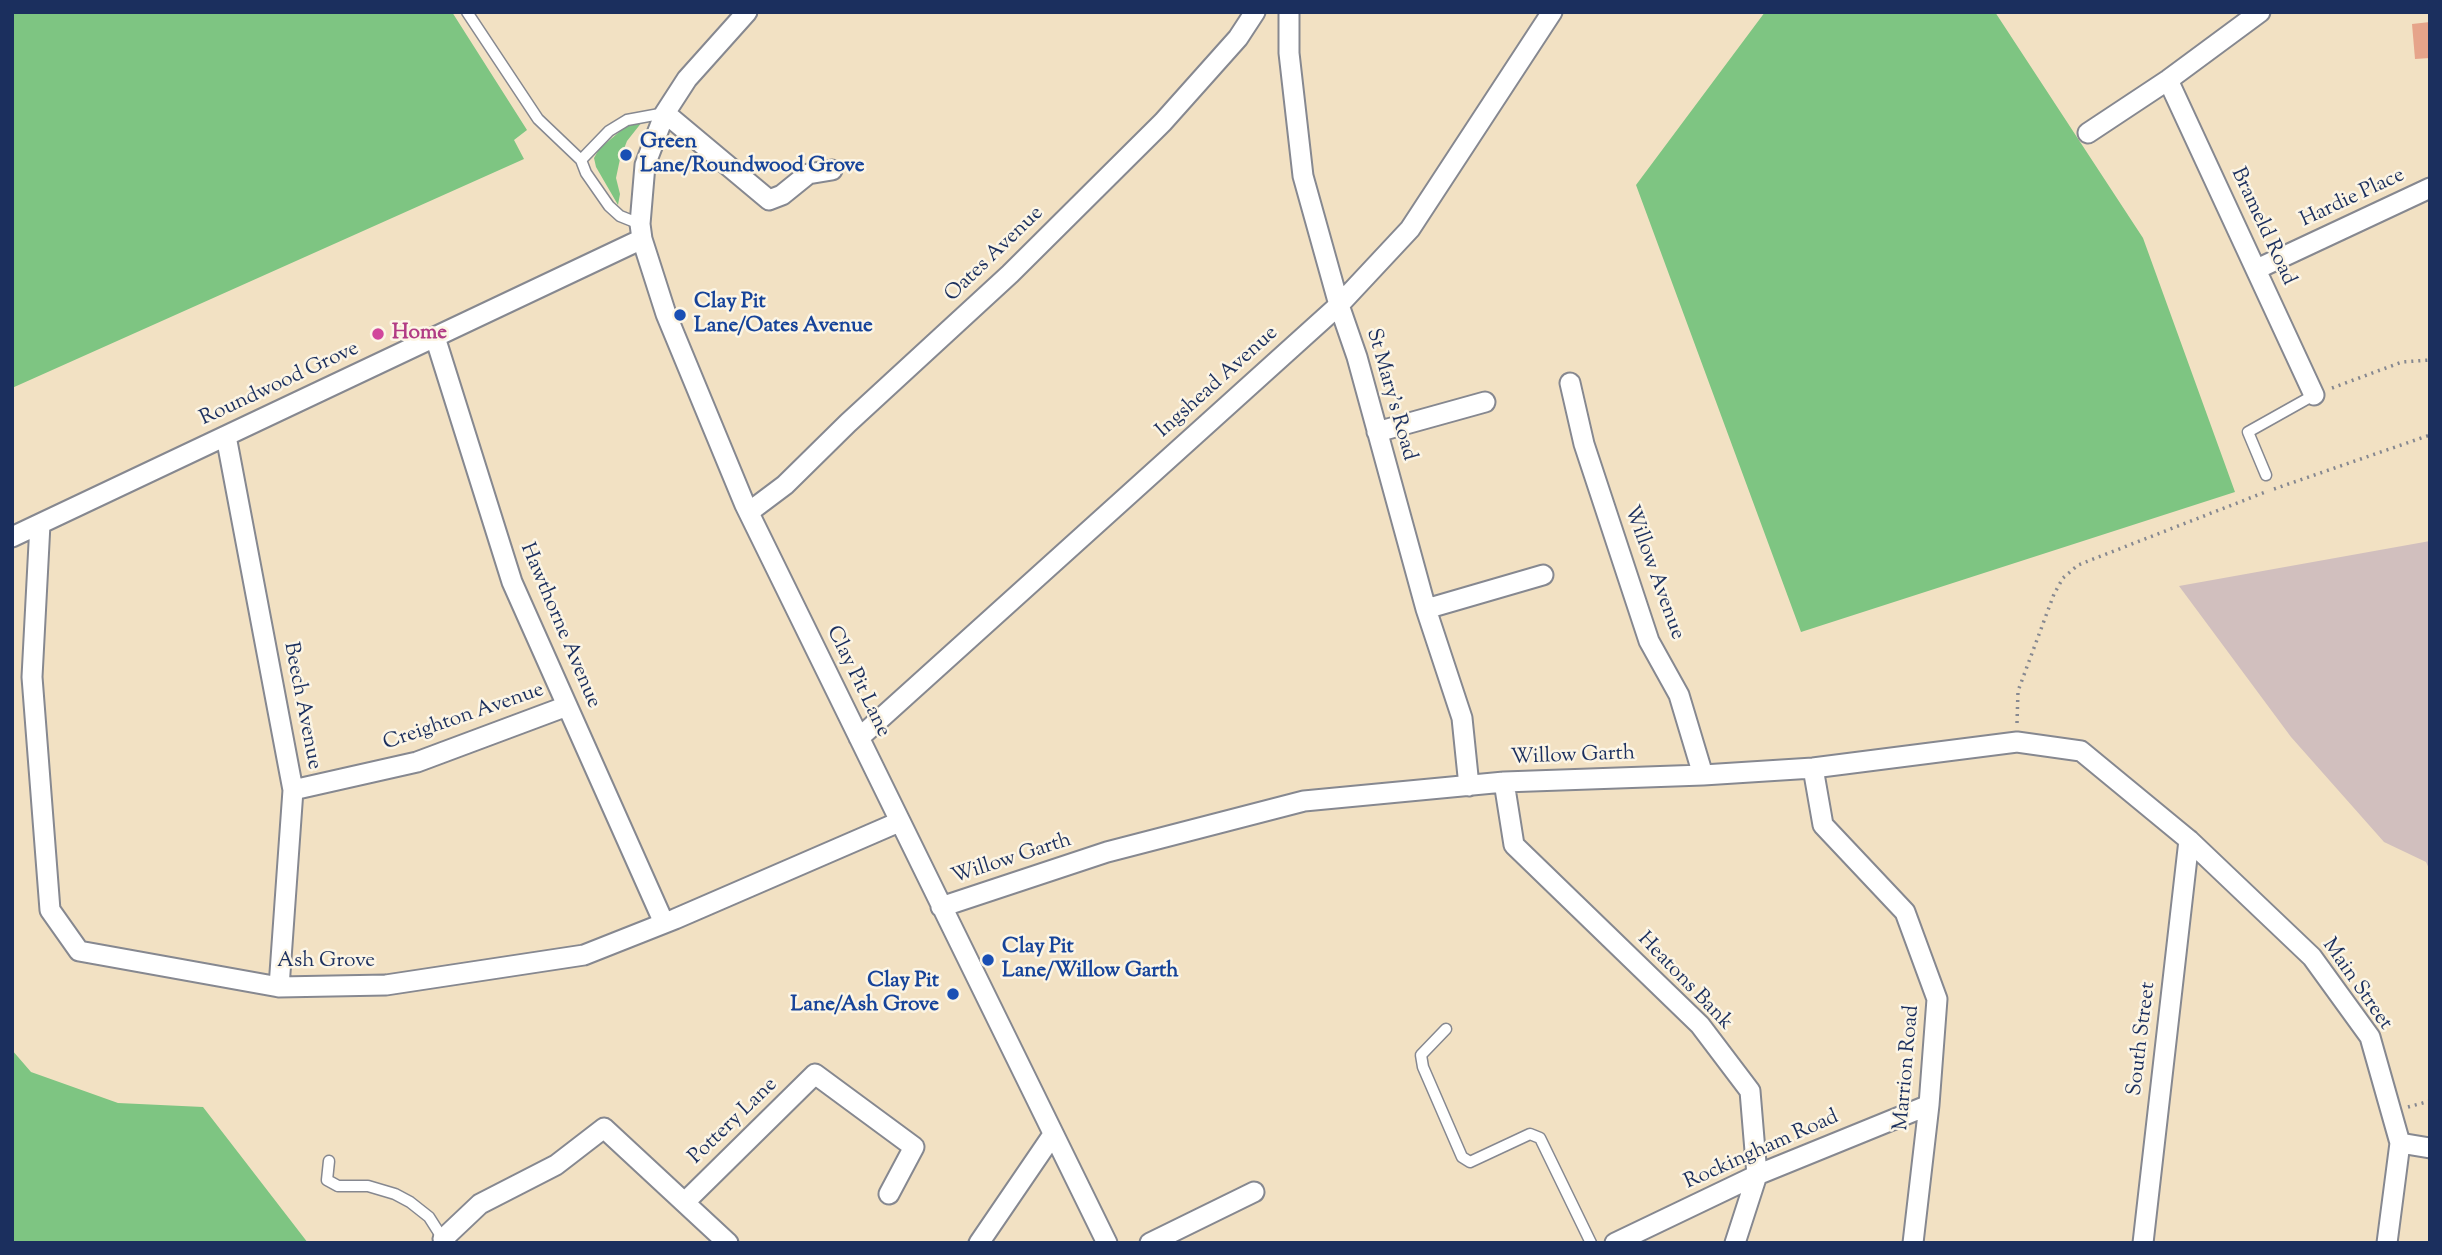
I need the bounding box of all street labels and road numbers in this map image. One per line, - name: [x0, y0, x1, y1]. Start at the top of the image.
- street label: Brameld Road: [2224, 164, 2300, 290]
- street label: Hardie Place: [2297, 164, 2409, 234]
- street label: Oates Avenue: [940, 202, 1050, 308]
- street label: Ingshead Avenue: [1152, 322, 1284, 444]
- street label: St Mary's Road: [1359, 326, 1421, 464]
- street label: Roundwood Grove: [197, 337, 363, 433]
- street label: Willow Avenue: [1617, 503, 1689, 643]
- street label: Hawthorne Avenue: [513, 540, 605, 712]
- street label: Clay Pit Lane: [819, 622, 895, 742]
- street label: Beech Avenue: [276, 640, 326, 772]
- street label: Creighton Avenue: [380, 679, 548, 757]
- street label: Willow Garth: [1510, 742, 1636, 772]
- street label: Willow Garth: [949, 829, 1075, 891]
- street label: Heatons Bank: [1631, 928, 1737, 1036]
- street label: Main Street: [2315, 934, 2397, 1036]
- street label: Ash Grove: [277, 949, 375, 975]
- street label: South Street: [2124, 981, 2162, 1097]
- street label: Marrion Road: [1890, 1004, 1926, 1132]
- street label: Pottery Lane: [684, 1073, 784, 1171]
- street label: Rockingham Road: [1681, 1106, 1843, 1196]

